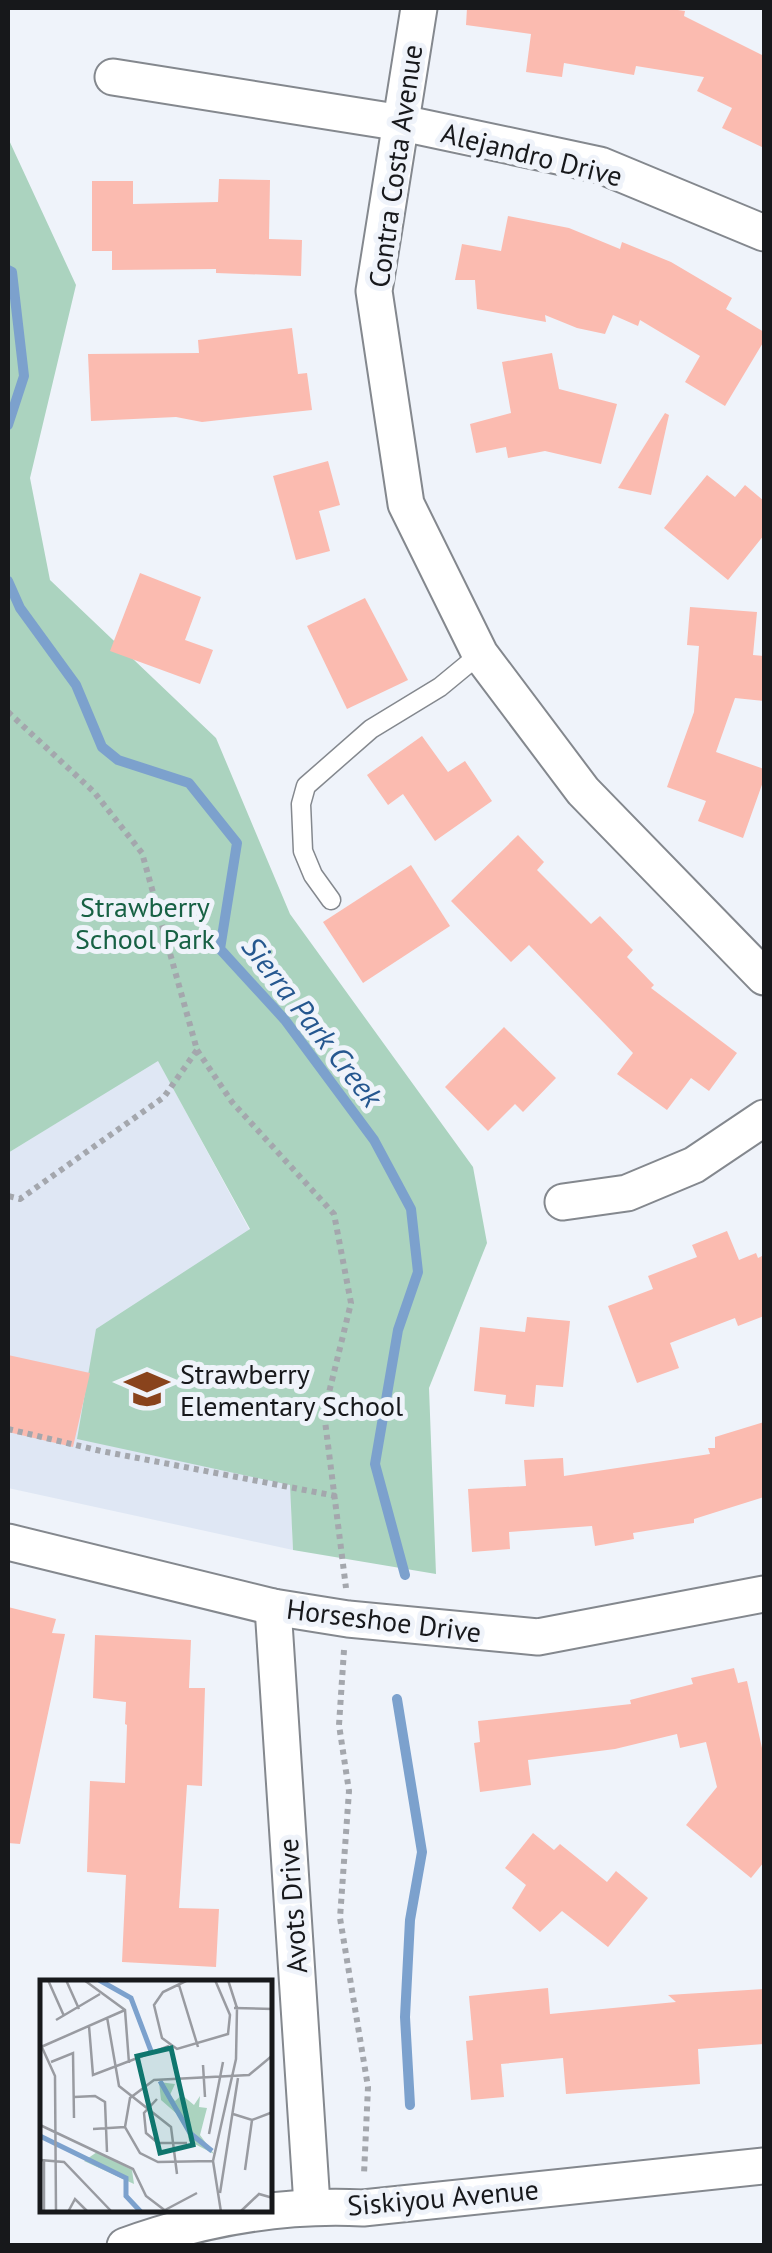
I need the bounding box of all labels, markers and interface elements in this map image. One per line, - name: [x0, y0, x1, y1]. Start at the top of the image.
- street label: Contra Costa Avenue: [360, 42, 430, 290]
- street label: Alejandro Drive: [438, 114, 626, 194]
- park label: Strawberry School Park: [75, 888, 216, 957]
- water label: Sierra Park Creek: [234, 928, 393, 1116]
- place label: Strawberry Elementary School: [180, 1355, 403, 1424]
- school or university icon: Strawberry Elementary School: [123, 1365, 171, 1413]
- street label: Horseshoe Drive: [285, 1590, 483, 1650]
- street label: Avots Drive: [269, 1837, 315, 1975]
- inset map: [40, 1980, 272, 2213]
- street label: Siskiyou Avenue: [346, 2170, 540, 2224]

